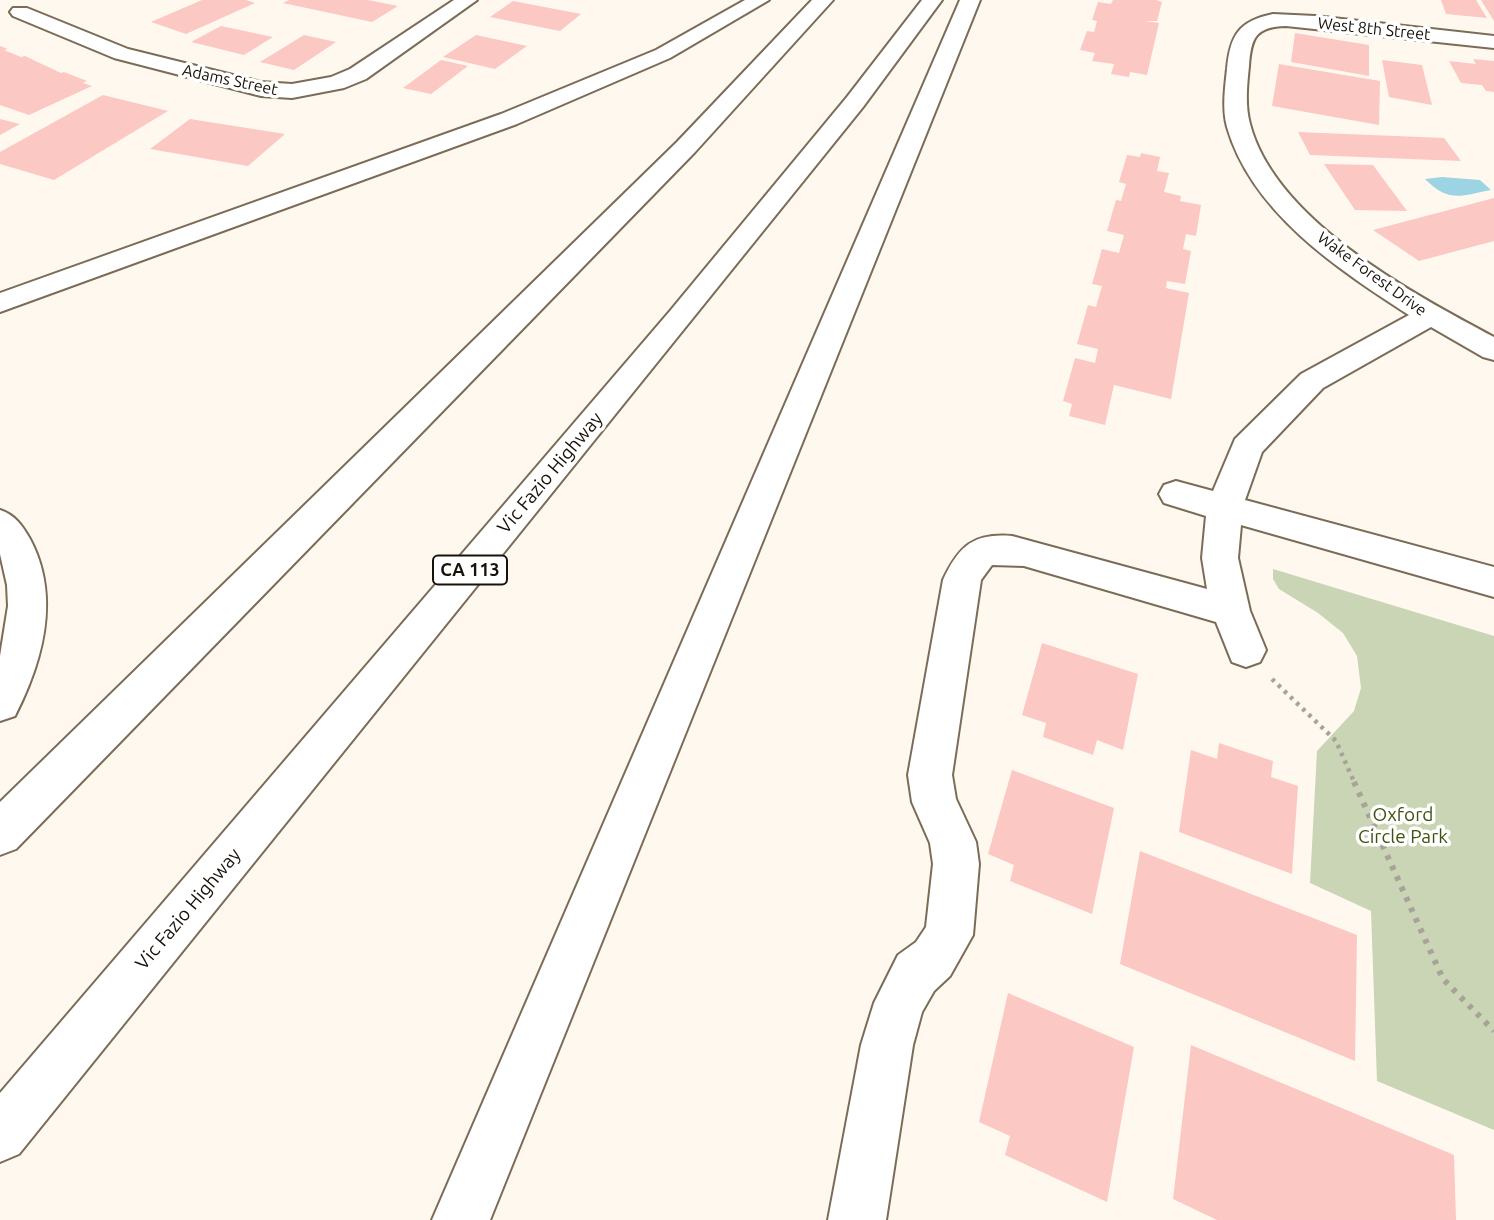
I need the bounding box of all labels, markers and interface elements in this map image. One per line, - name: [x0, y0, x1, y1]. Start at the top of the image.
- street label: West 8th Street: [1317, 14, 1431, 44]
- street label: Adams Street: [181, 61, 279, 99]
- street label: Wake Forest Drive: [1314, 228, 1430, 320]
- street label: Vic Fazio Highway: [493, 408, 607, 538]
- road number: CA 113: [433, 556, 507, 584]
- park label: Oxford Circle Park: [1358, 804, 1448, 848]
- street label: Vic Fazio Highway: [131, 844, 245, 974]

